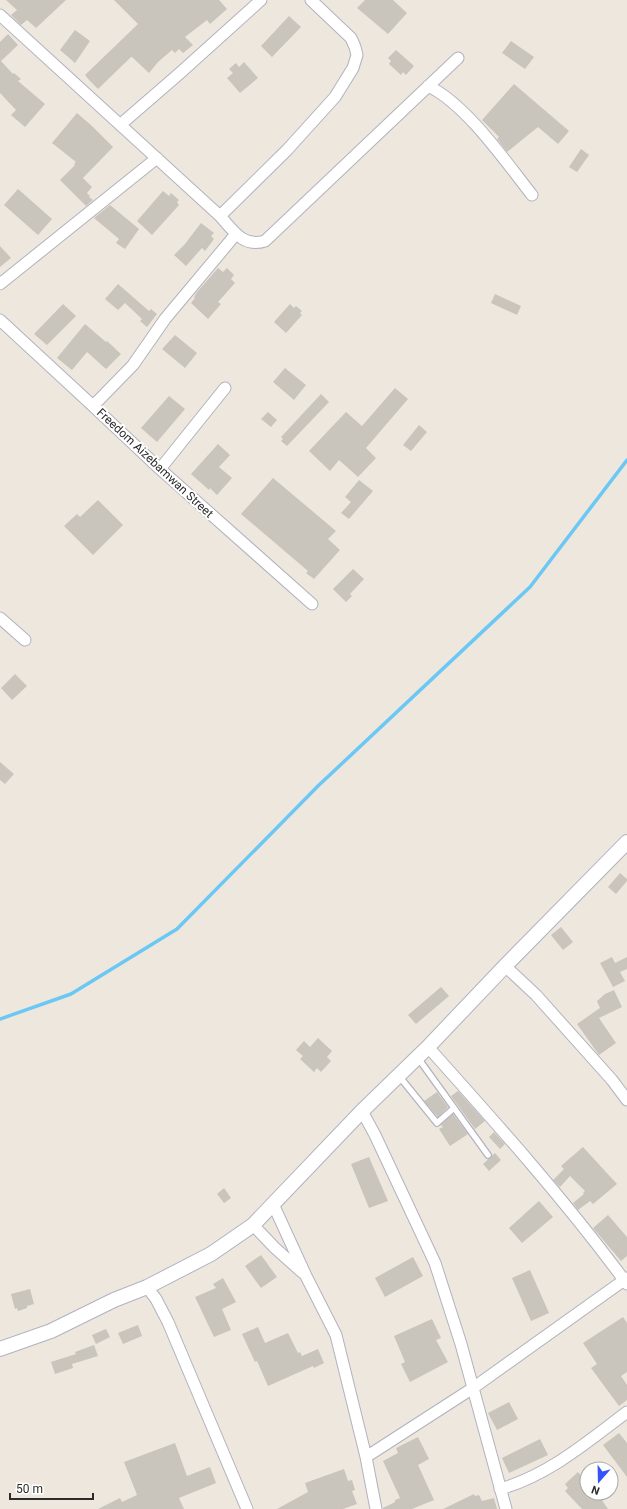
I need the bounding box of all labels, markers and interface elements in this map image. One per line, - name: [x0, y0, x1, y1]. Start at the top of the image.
- street label: Freedom Aizebamwan Street: [94, 405, 216, 521]
- north arrow: [579, 1461, 619, 1501]
- scale bar: [10, 1475, 93, 1501]
- text: 50 m: [16, 1482, 43, 1496]
- text: N: [590, 1482, 602, 1497]

